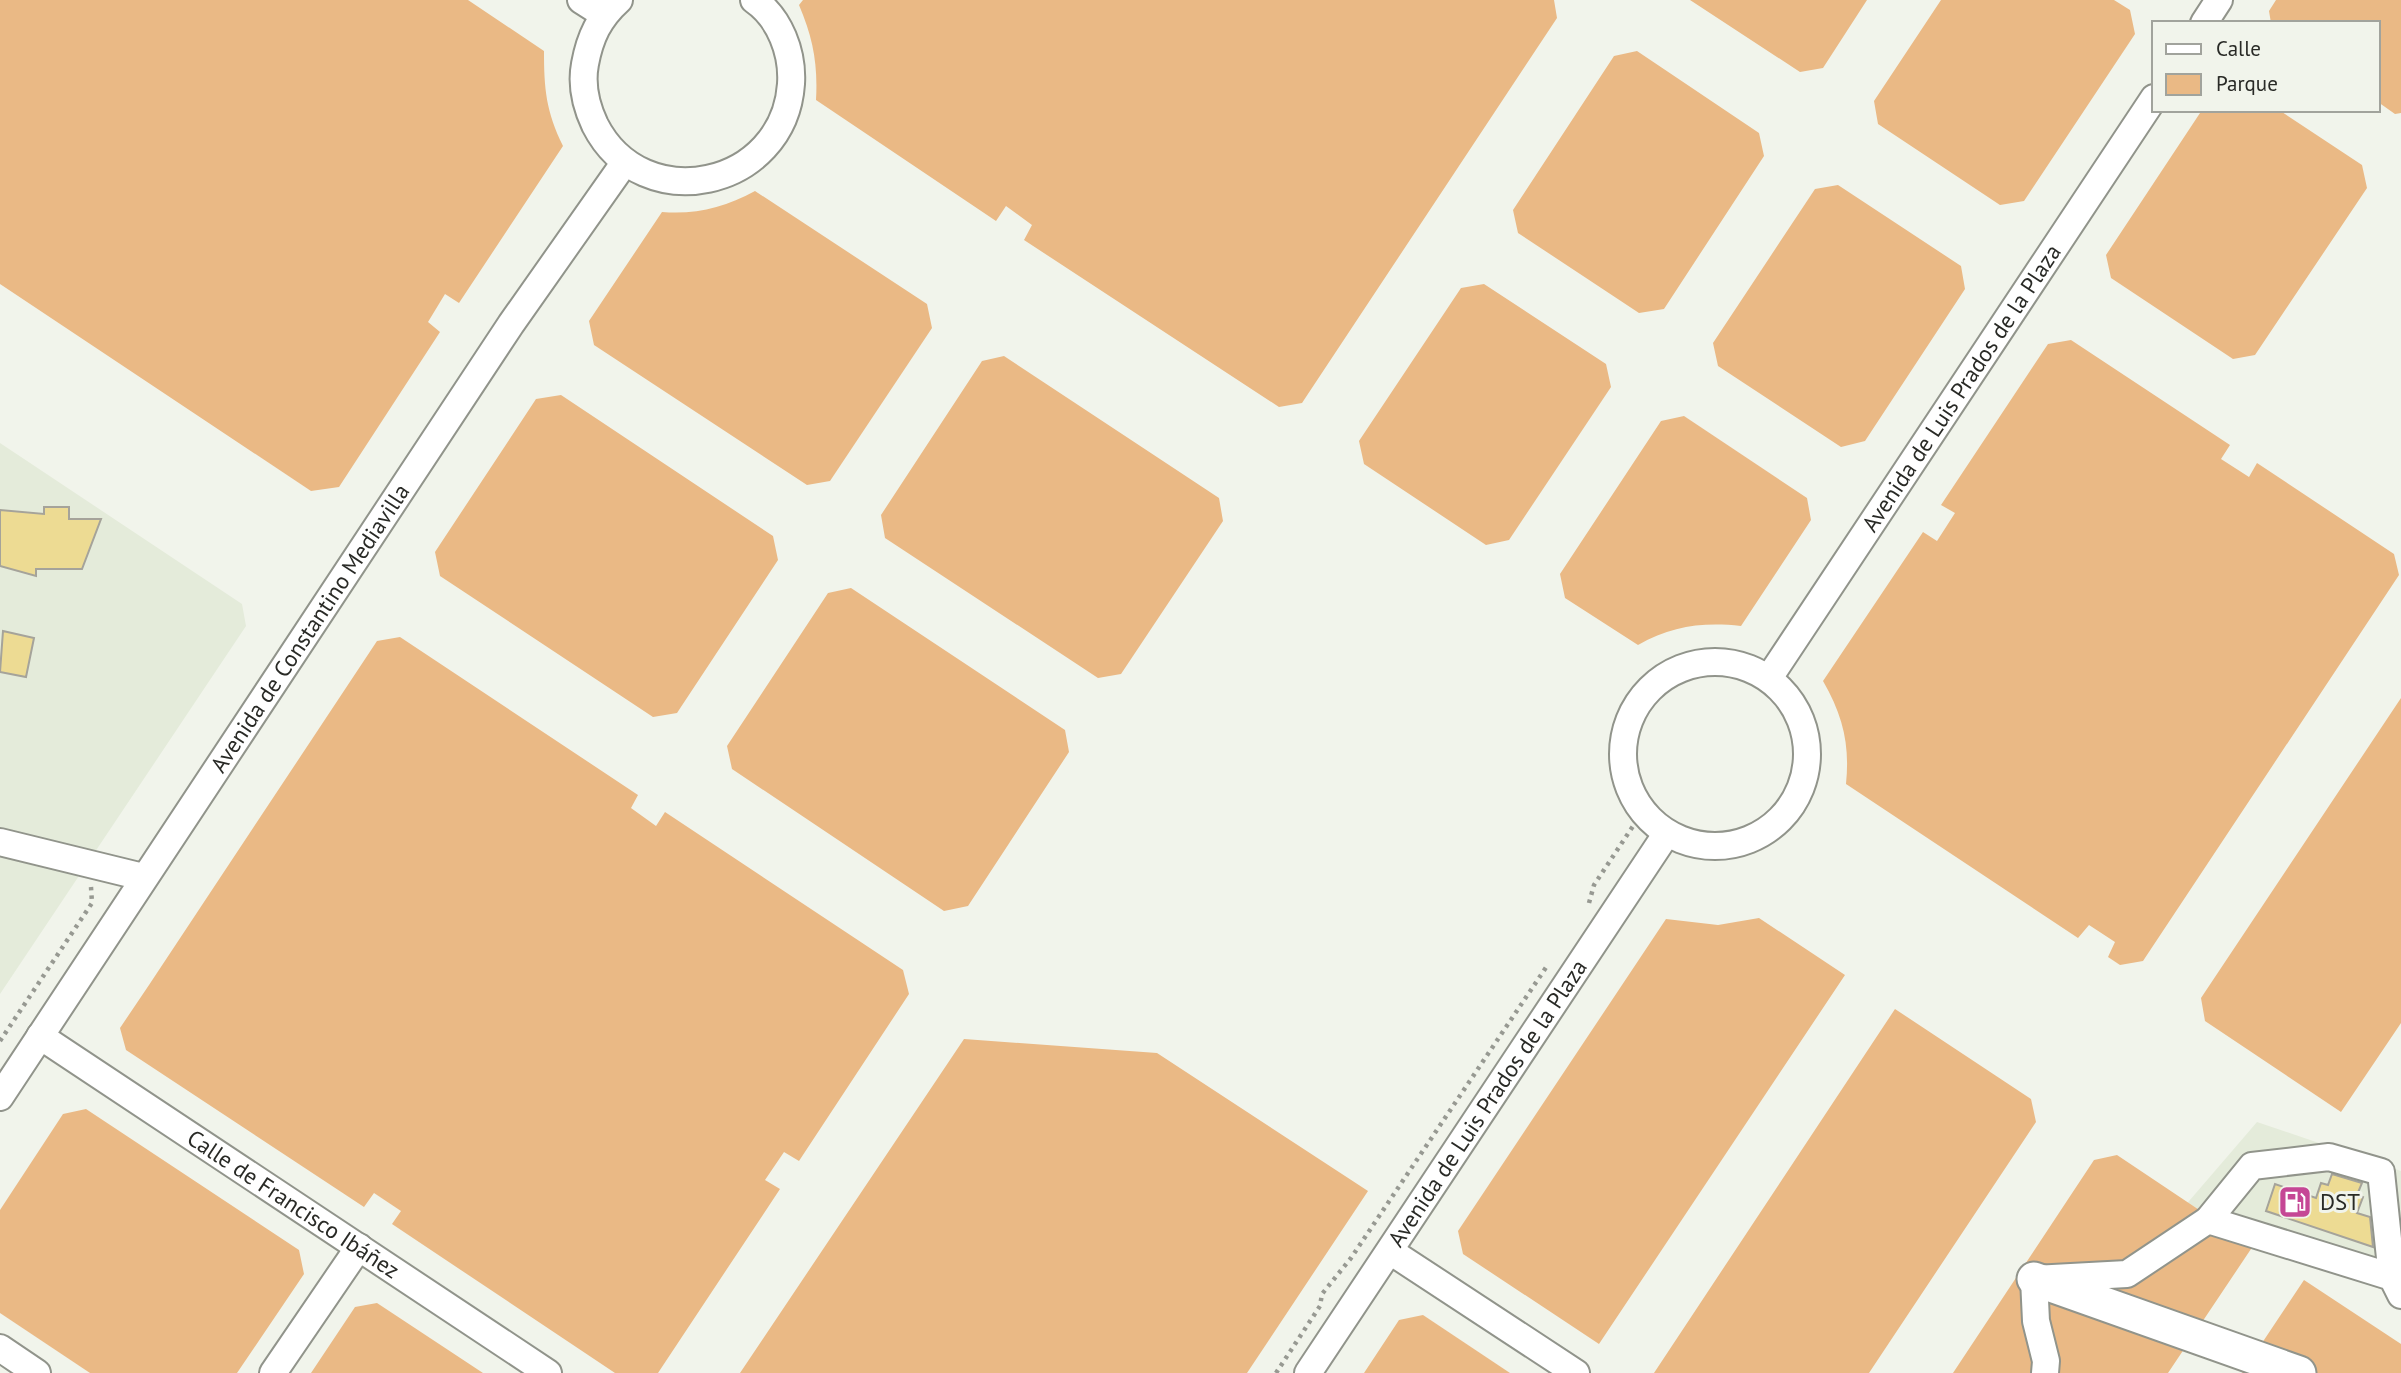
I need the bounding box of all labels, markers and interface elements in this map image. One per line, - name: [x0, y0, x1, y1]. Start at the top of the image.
- legend: [2152, 21, 2380, 112]
- text: Calle: [2216, 35, 2261, 62]
- text: Parque: [2216, 70, 2278, 97]
- street label: Avenida de Luis Prados de la Plaza: [1855, 239, 2067, 537]
- street label: Avenida de Constantino Mediavilla: [204, 478, 415, 778]
- street label: Avenida de Luis Prados de la Plaza: [1381, 954, 1593, 1252]
- street label: Calle de Francisco Ibáñez: [182, 1123, 405, 1285]
- fuel station icon: DST: [2276, 1183, 2314, 1221]
- place label: DST: [2320, 1187, 2360, 1216]

